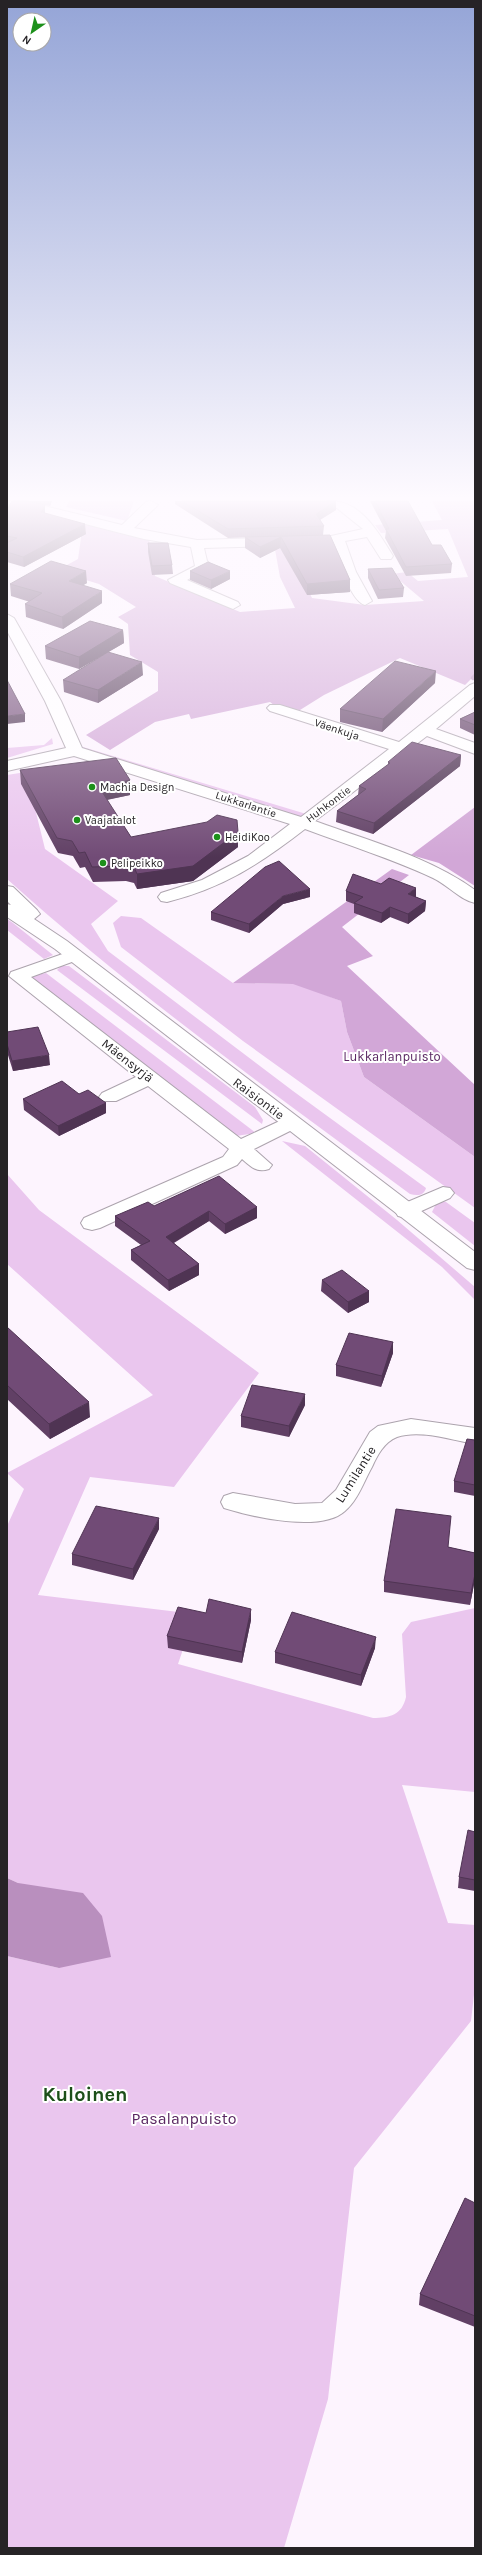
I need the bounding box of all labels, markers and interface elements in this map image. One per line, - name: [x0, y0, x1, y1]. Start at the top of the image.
- north arrow: [12, 12, 52, 52]
- text: N: [20, 32, 34, 47]
- street label: Väenkuja: [313, 716, 361, 743]
- place label: Machia Design: [100, 781, 174, 794]
- marker: Machia Design: [87, 782, 97, 792]
- street label: Huhkontie: [303, 783, 353, 825]
- street label: Lukkarlantie: [214, 789, 278, 821]
- place label: Vaajatalot: [85, 814, 136, 827]
- marker: Vaajatalot: [72, 815, 82, 825]
- place label: HeidiKoo: [225, 831, 270, 844]
- marker: HeidiKoo: [212, 832, 222, 842]
- place label: Pelipeikko: [111, 857, 163, 870]
- marker: Pelipeikko: [98, 858, 108, 868]
- street label: Mäensyrjä: [99, 1036, 156, 1085]
- park label: Lukkarlanpuisto: [343, 1049, 441, 1064]
- street label: Raisiontie: [230, 1074, 287, 1123]
- street label: Lumilantie: [332, 1443, 379, 1505]
- district label: Kuloinen: [42, 2083, 128, 2106]
- park label: Pasalanpuisto: [132, 2109, 236, 2128]

